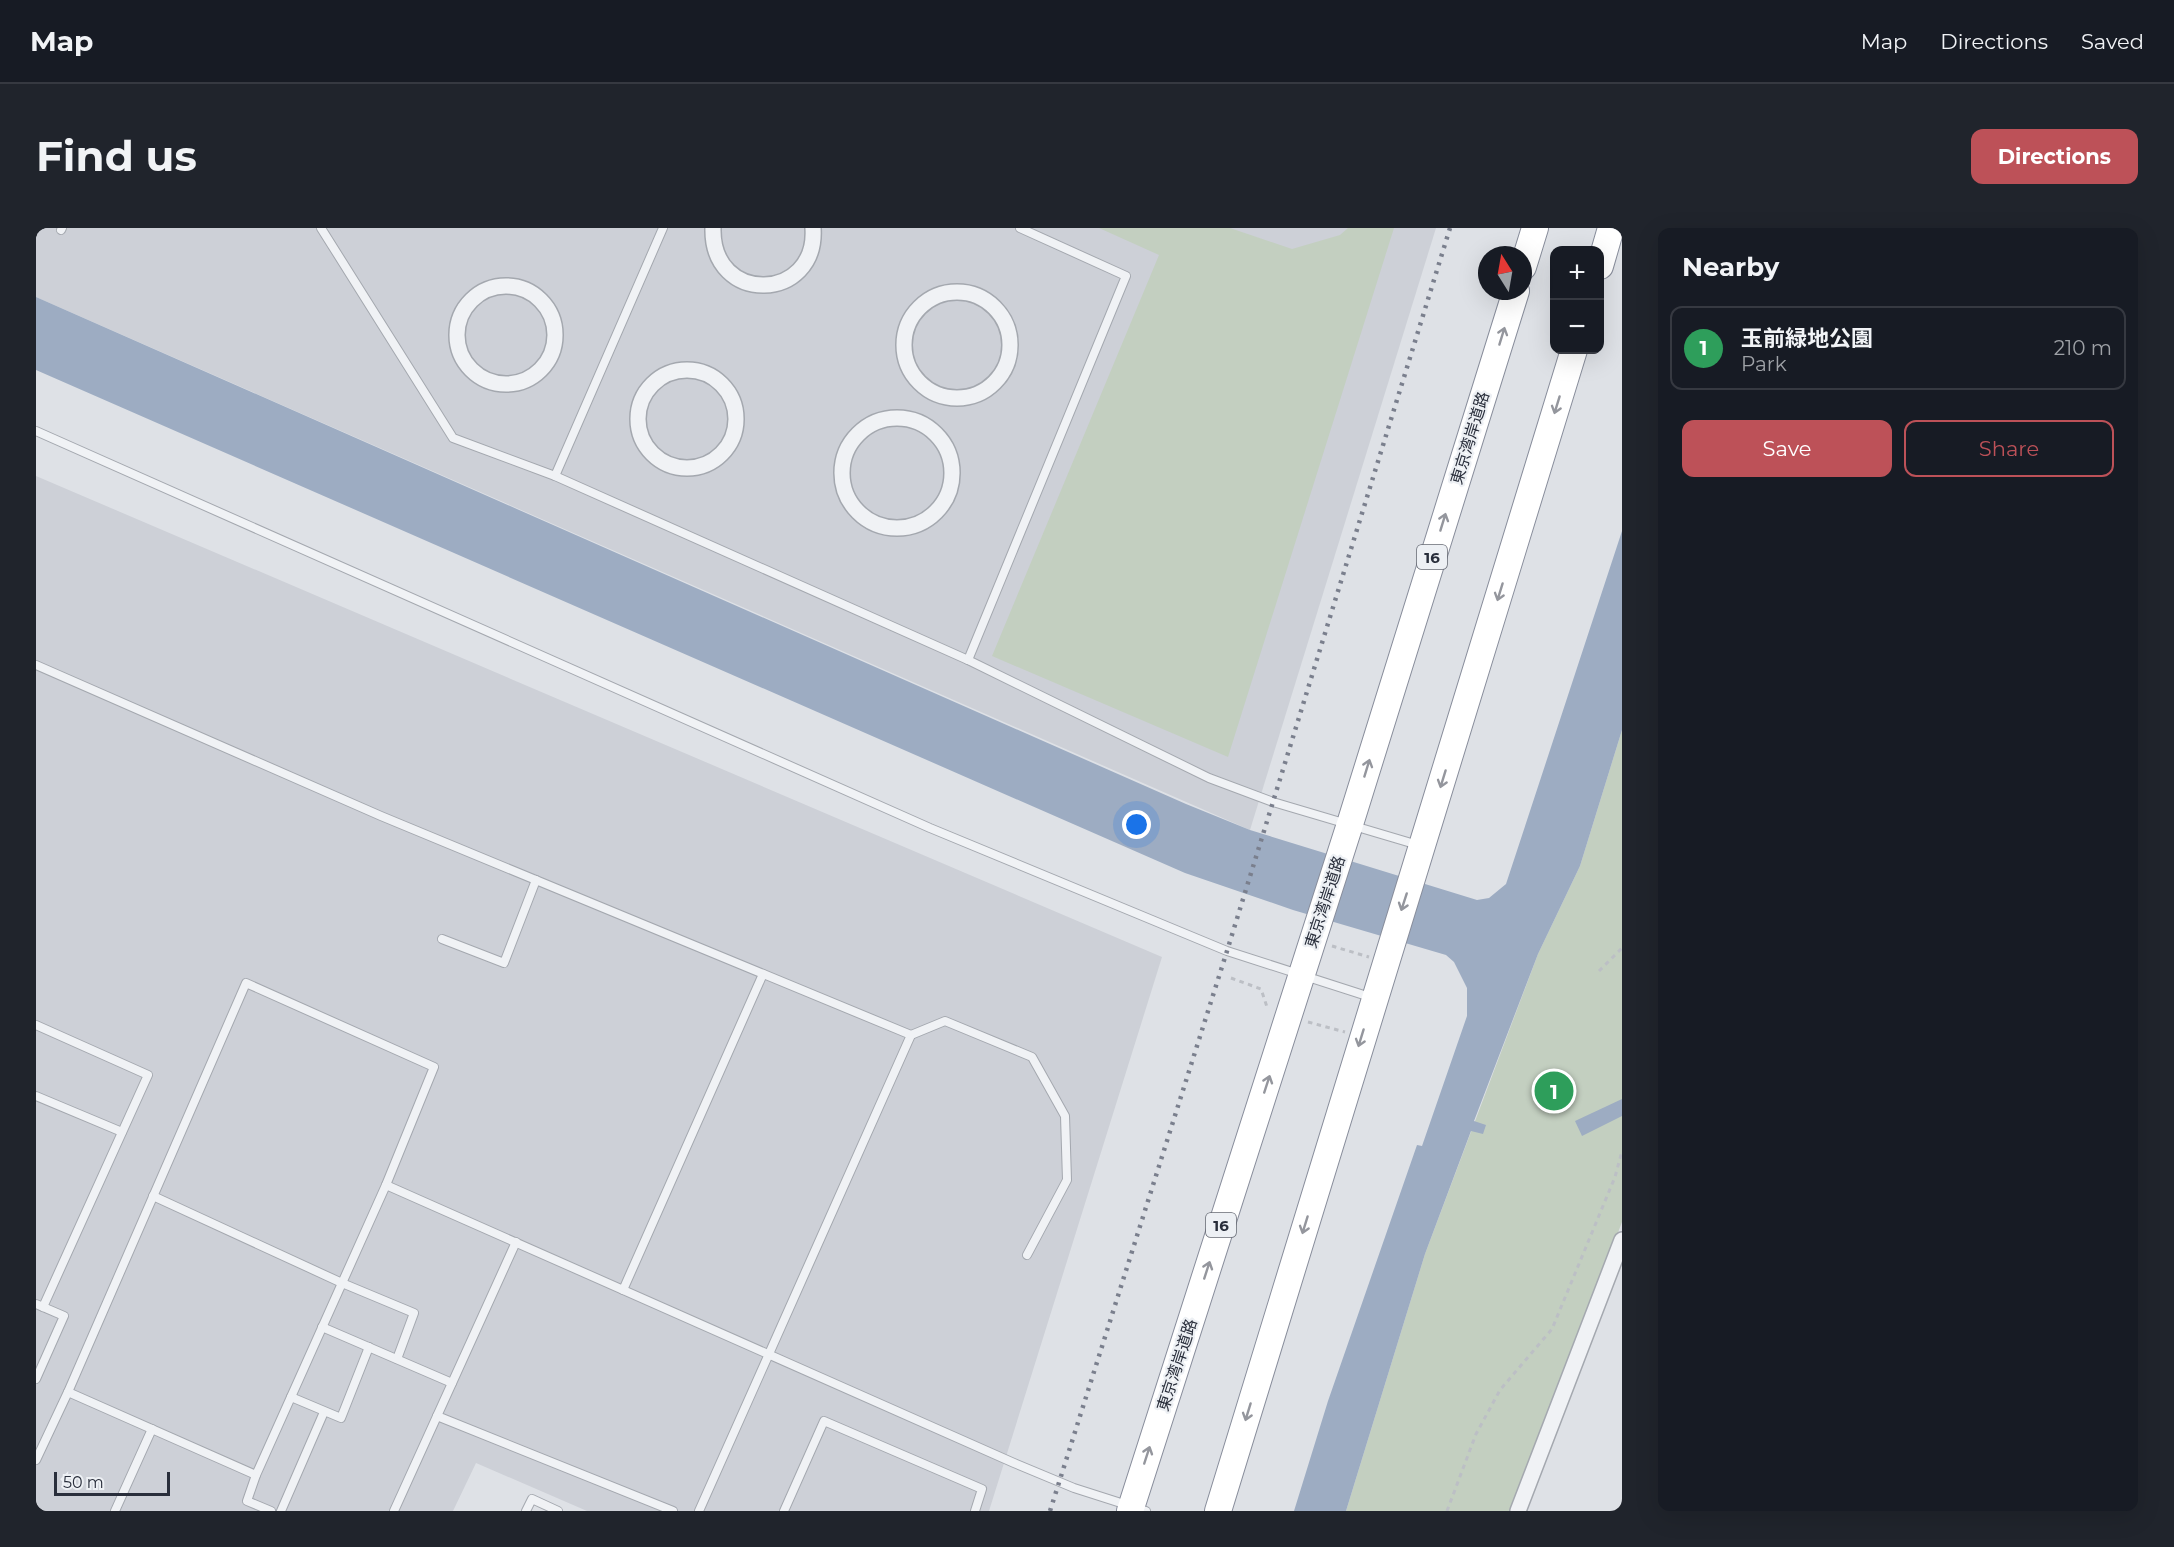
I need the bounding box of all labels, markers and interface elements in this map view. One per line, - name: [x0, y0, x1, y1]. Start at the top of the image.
- text: Map: [30, 24, 93, 58]
- text: Map: [1861, 29, 1907, 54]
- text: Directions: [1940, 29, 2048, 54]
- text: Saved: [2081, 29, 2144, 54]
- button: Directions: [1971, 129, 2138, 184]
- text: Find us: [36, 130, 197, 182]
- north arrow: [1478, 246, 1532, 300]
- map controls: [1550, 246, 1604, 354]
- button: +: [1550, 246, 1604, 300]
- text: Nearby: [1682, 251, 1779, 283]
- button: −: [1550, 300, 1604, 354]
- text: 玉前緑地公園: [1741, 325, 1873, 352]
- one-way arrow: [1497, 327, 1508, 346]
- text: 1: [1700, 336, 1707, 360]
- text: 210 m: [2054, 336, 2112, 360]
- text: Park: [1741, 352, 1787, 376]
- street label: 東京湾岸道路: [1447, 389, 1493, 487]
- one-way arrow: [1551, 396, 1562, 415]
- button: Save: [1682, 420, 1892, 477]
- button: Share: [1904, 420, 2114, 477]
- one-way arrow: [1439, 513, 1450, 532]
- road number: 16: [1417, 545, 1447, 569]
- one-way arrow: [1494, 582, 1505, 601]
- one-way arrow: [1362, 759, 1373, 778]
- one-way arrow: [1437, 769, 1448, 788]
- your location: [1122, 810, 1151, 839]
- street label: 東京湾岸道路: [1301, 853, 1349, 951]
- one-way arrow: [1398, 892, 1409, 911]
- one-way arrow: [1355, 1028, 1366, 1047]
- pin: 1: [1534, 1068, 1574, 1114]
- one-way arrow: [1262, 1075, 1273, 1094]
- road number: 16: [1206, 1213, 1236, 1237]
- one-way arrow: [1299, 1215, 1310, 1234]
- one-way arrow: [1202, 1261, 1213, 1280]
- street label: 東京湾岸道路: [1153, 1316, 1201, 1414]
- one-way arrow: [1242, 1402, 1253, 1421]
- one-way arrow: [1143, 1446, 1154, 1465]
- scale bar: [54, 1469, 170, 1496]
- text: 50 m: [63, 1473, 104, 1492]

